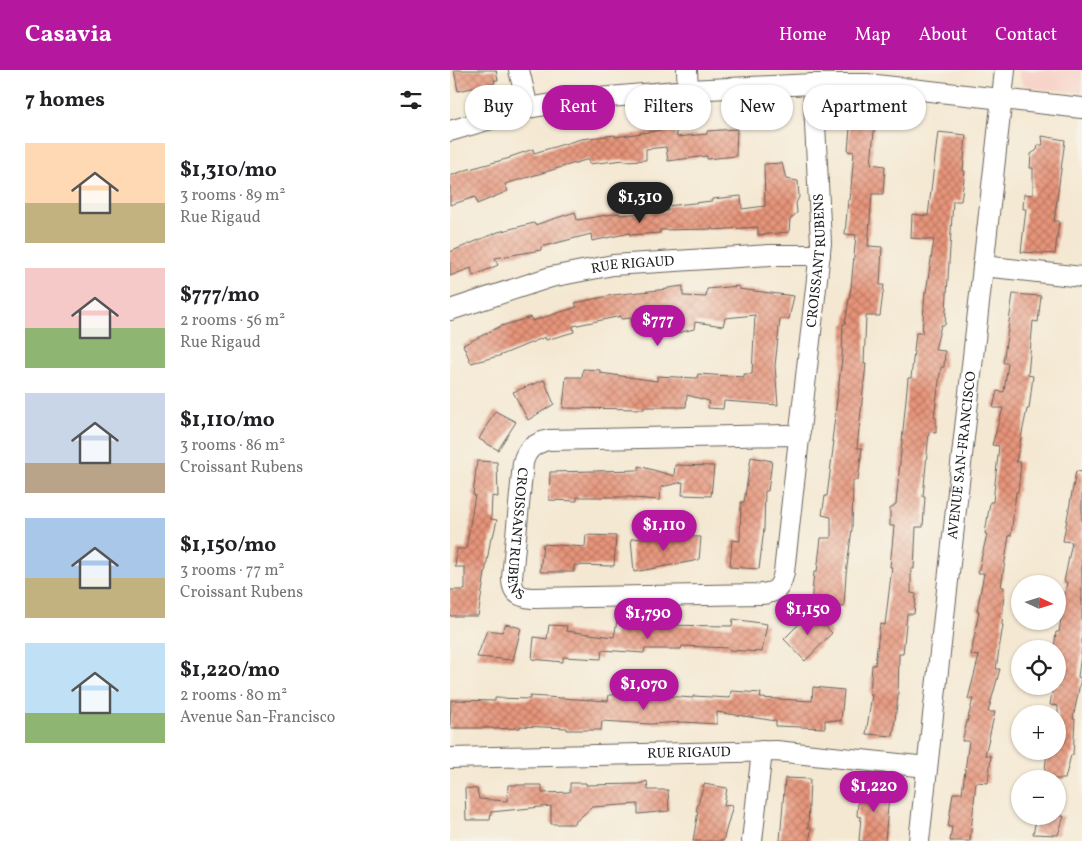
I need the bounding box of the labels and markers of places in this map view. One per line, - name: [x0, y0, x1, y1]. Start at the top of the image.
- pin: $1,310: [599, 182, 681, 224]
- pin: $777: [628, 304, 688, 347]
- pin: $1,110: [623, 510, 705, 552]
- pin: $1,150: [767, 594, 849, 636]
- pin: $1,790: [607, 598, 689, 640]
- pin: $1,070: [603, 668, 685, 711]
- pin: $1,220: [833, 770, 915, 813]

